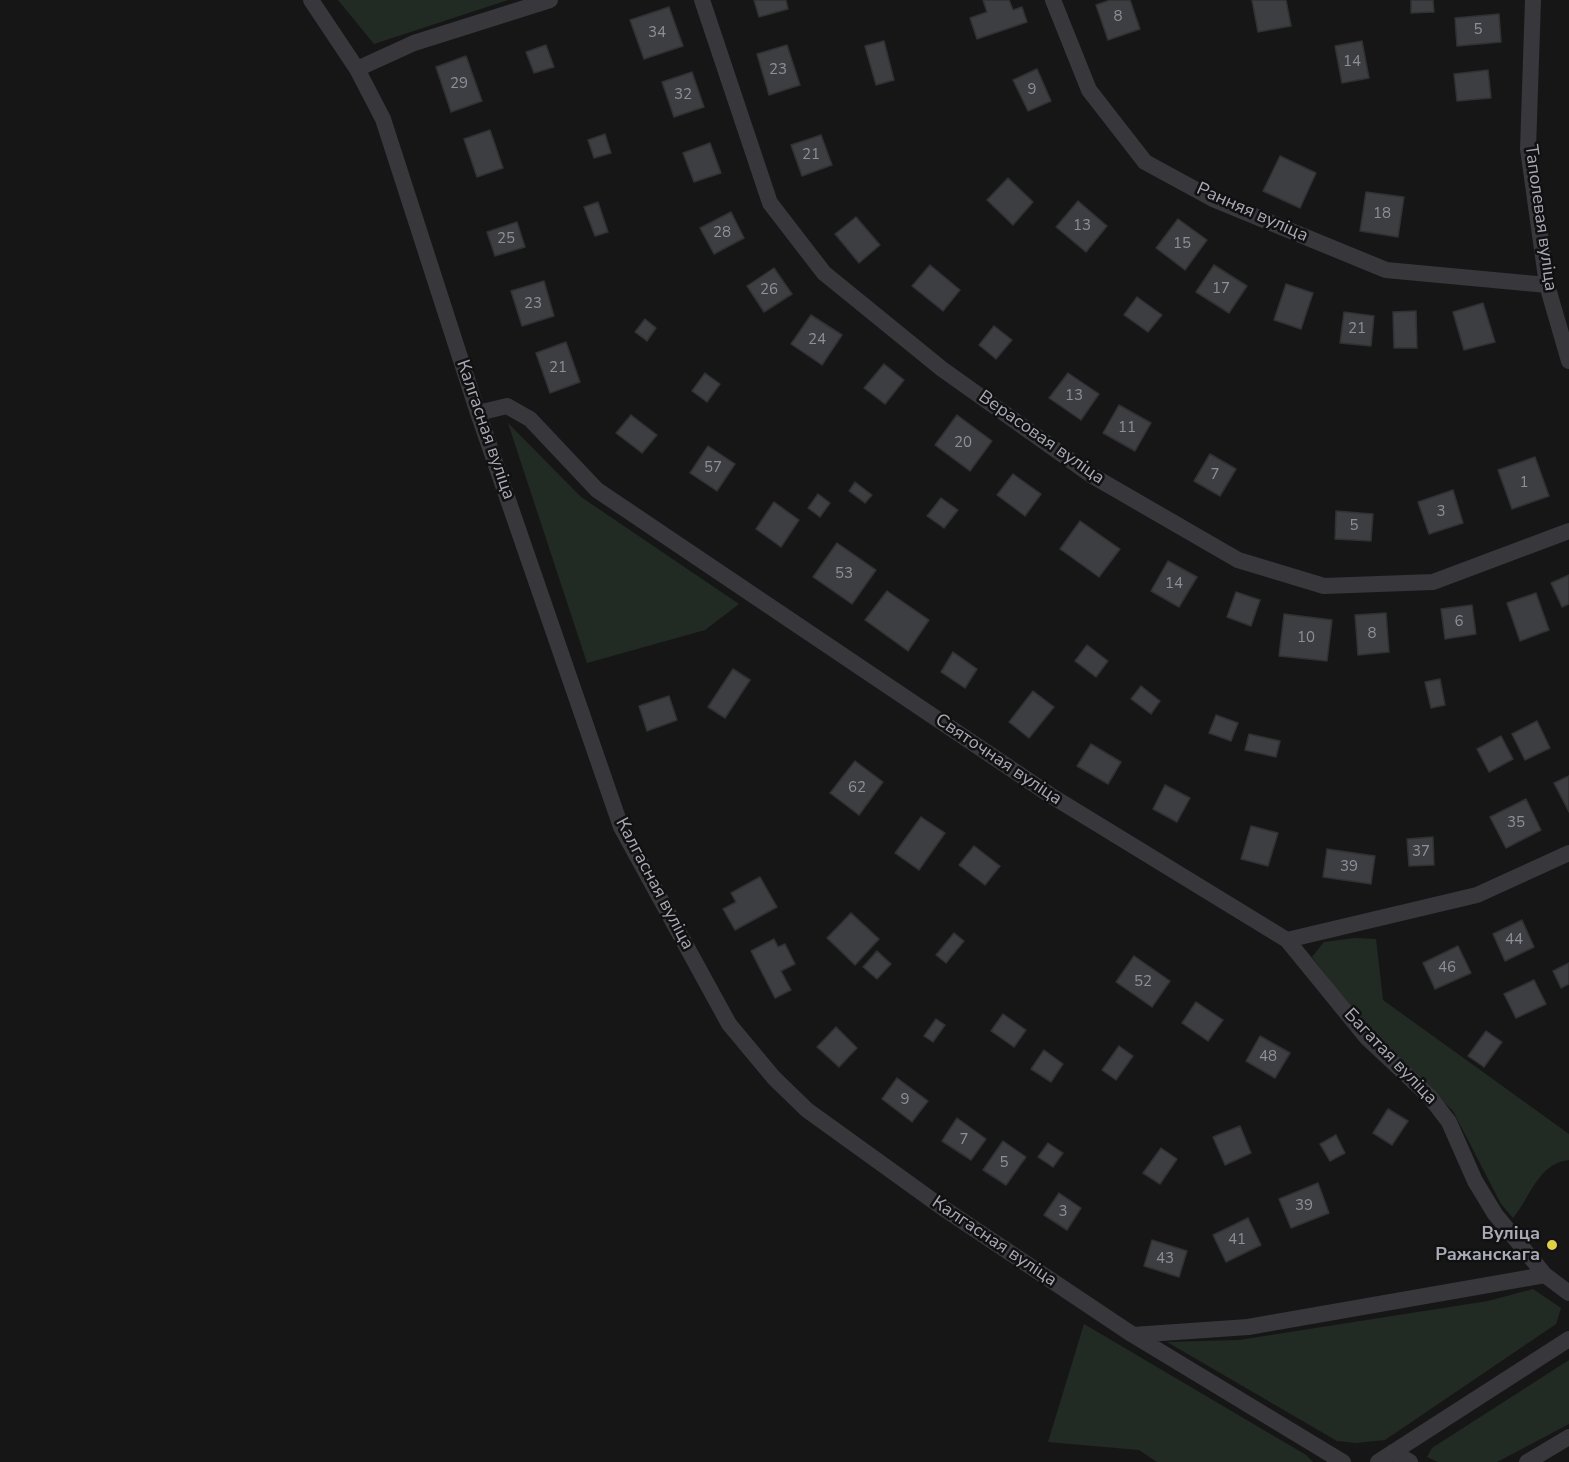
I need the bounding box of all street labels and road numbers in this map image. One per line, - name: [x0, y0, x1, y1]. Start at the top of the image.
- street label: Таполевая вуліца: [1519, 143, 1561, 293]
- street label: Ранняя вуліца: [1193, 179, 1311, 247]
- street label: Калгасная вуліца: [451, 357, 519, 503]
- street label: Верасовая вуліца: [974, 386, 1108, 490]
- street label: Святочная вуліца: [931, 710, 1065, 810]
- street label: Калгасная вуліца: [610, 814, 698, 954]
- street label: Багатая вуліца: [1339, 1005, 1441, 1109]
- street label: Калгасная вуліца: [927, 1192, 1061, 1292]

